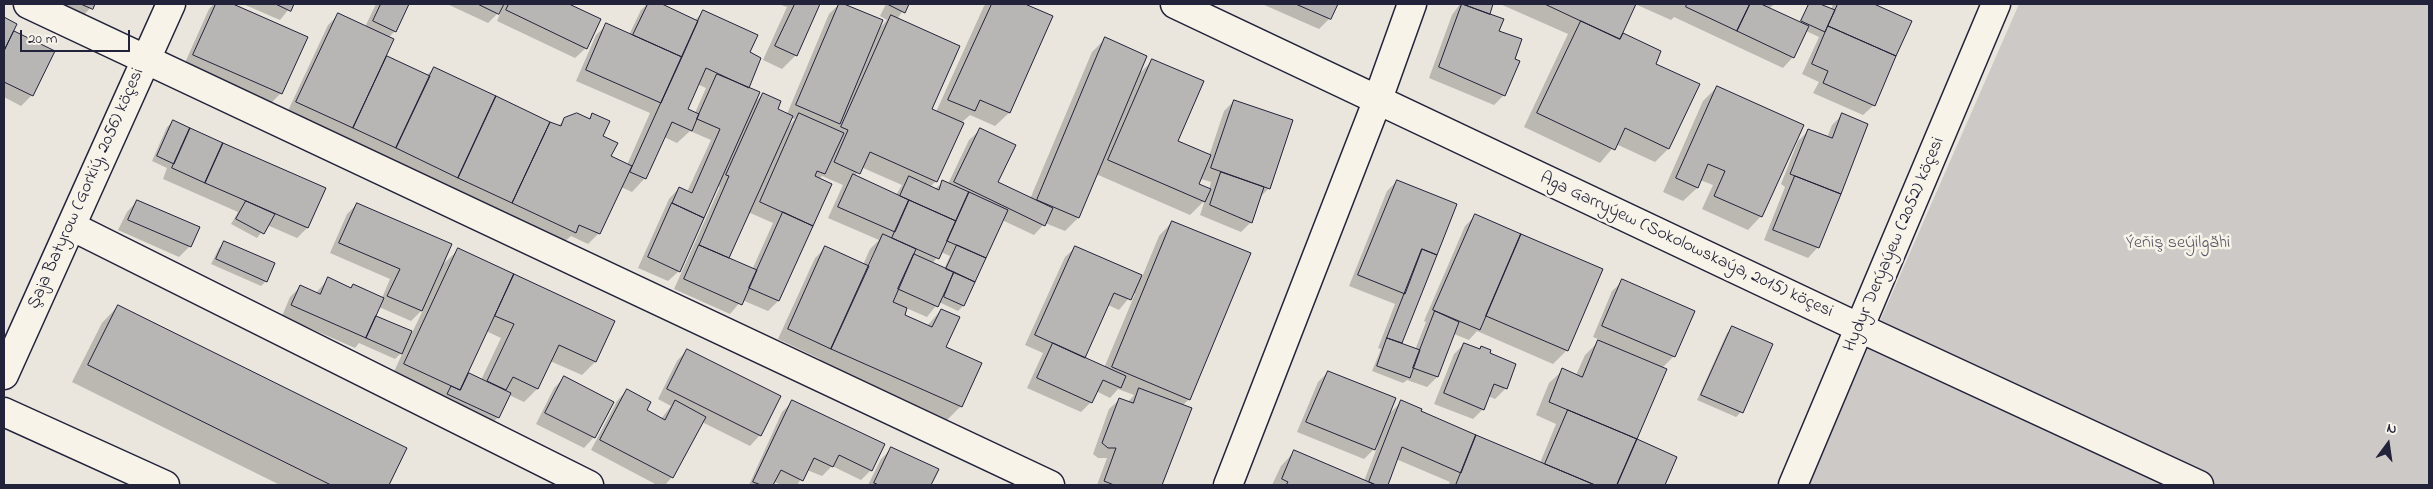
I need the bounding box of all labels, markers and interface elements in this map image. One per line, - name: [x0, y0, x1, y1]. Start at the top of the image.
- scale bar: [22, 20, 132, 52]
- text: 20 m: [28, 28, 57, 50]
- street label: Şaja Batyrow (Gorkiý, 2056) köçesi: [24, 65, 150, 313]
- street label: Hydyr Derýaýew (2052) köçesi: [1840, 134, 1950, 356]
- street label: Aga Garryýew (Sokolowskaýa, 2015) köçesi: [1536, 168, 1836, 324]
- park label: Ýeňiş seýilgähi: [2126, 233, 2230, 255]
- text: N: [2385, 418, 2399, 440]
- north arrow: [2363, 419, 2413, 469]

